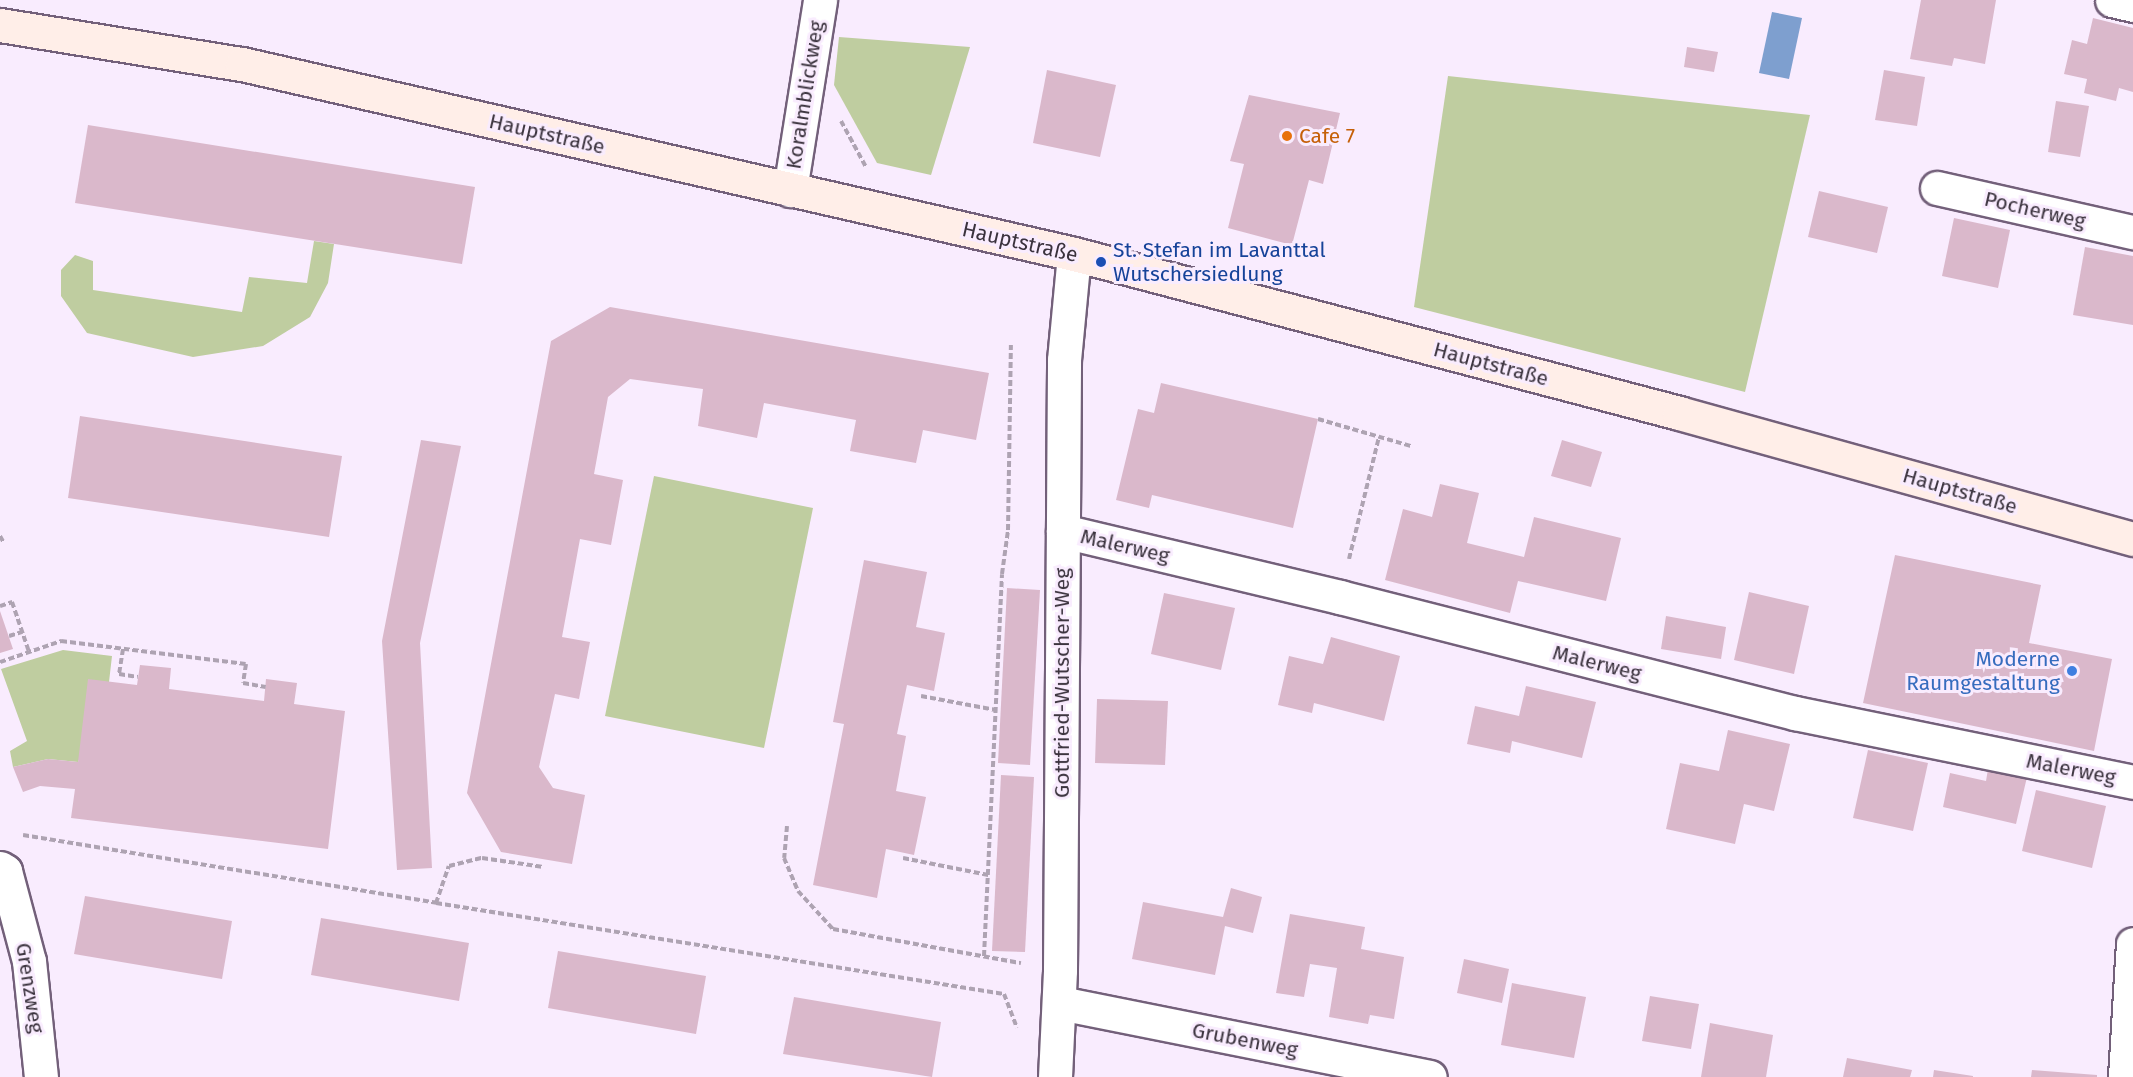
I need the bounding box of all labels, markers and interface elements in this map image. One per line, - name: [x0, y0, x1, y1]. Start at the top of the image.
- street label: Koralmblickweg: [781, 19, 829, 171]
- street label: Hauptstraße: [487, 108, 607, 160]
- place label: Cafe 7: [1299, 123, 1355, 149]
- marker: Cafe 7: [1280, 129, 1294, 143]
- street label: Pocherweg: [1982, 186, 2088, 234]
- street label: Hauptstraße: [960, 216, 1080, 268]
- place label: St. Stefan im Lavanttal Wutschersiedlung: [1113, 237, 1326, 287]
- marker: St. Stefan im Lavanttal Wutschersiedlung: [1094, 255, 1108, 269]
- street label: Hauptstraße: [1431, 337, 1551, 391]
- street label: Hauptstraße: [1900, 463, 2020, 519]
- street label: Malerweg: [1078, 524, 1172, 568]
- street label: Gottfried-Wutscher-Weg: [1049, 568, 1075, 798]
- street label: Malerweg: [1550, 640, 1644, 686]
- place label: Moderne Raumgestaltung: [1906, 646, 2060, 696]
- marker: Moderne Raumgestaltung: [2065, 664, 2079, 678]
- street label: Malerweg: [2024, 748, 2118, 790]
- street label: Grenzweg: [10, 941, 50, 1035]
- street label: Grubenweg: [1190, 1017, 1300, 1063]

